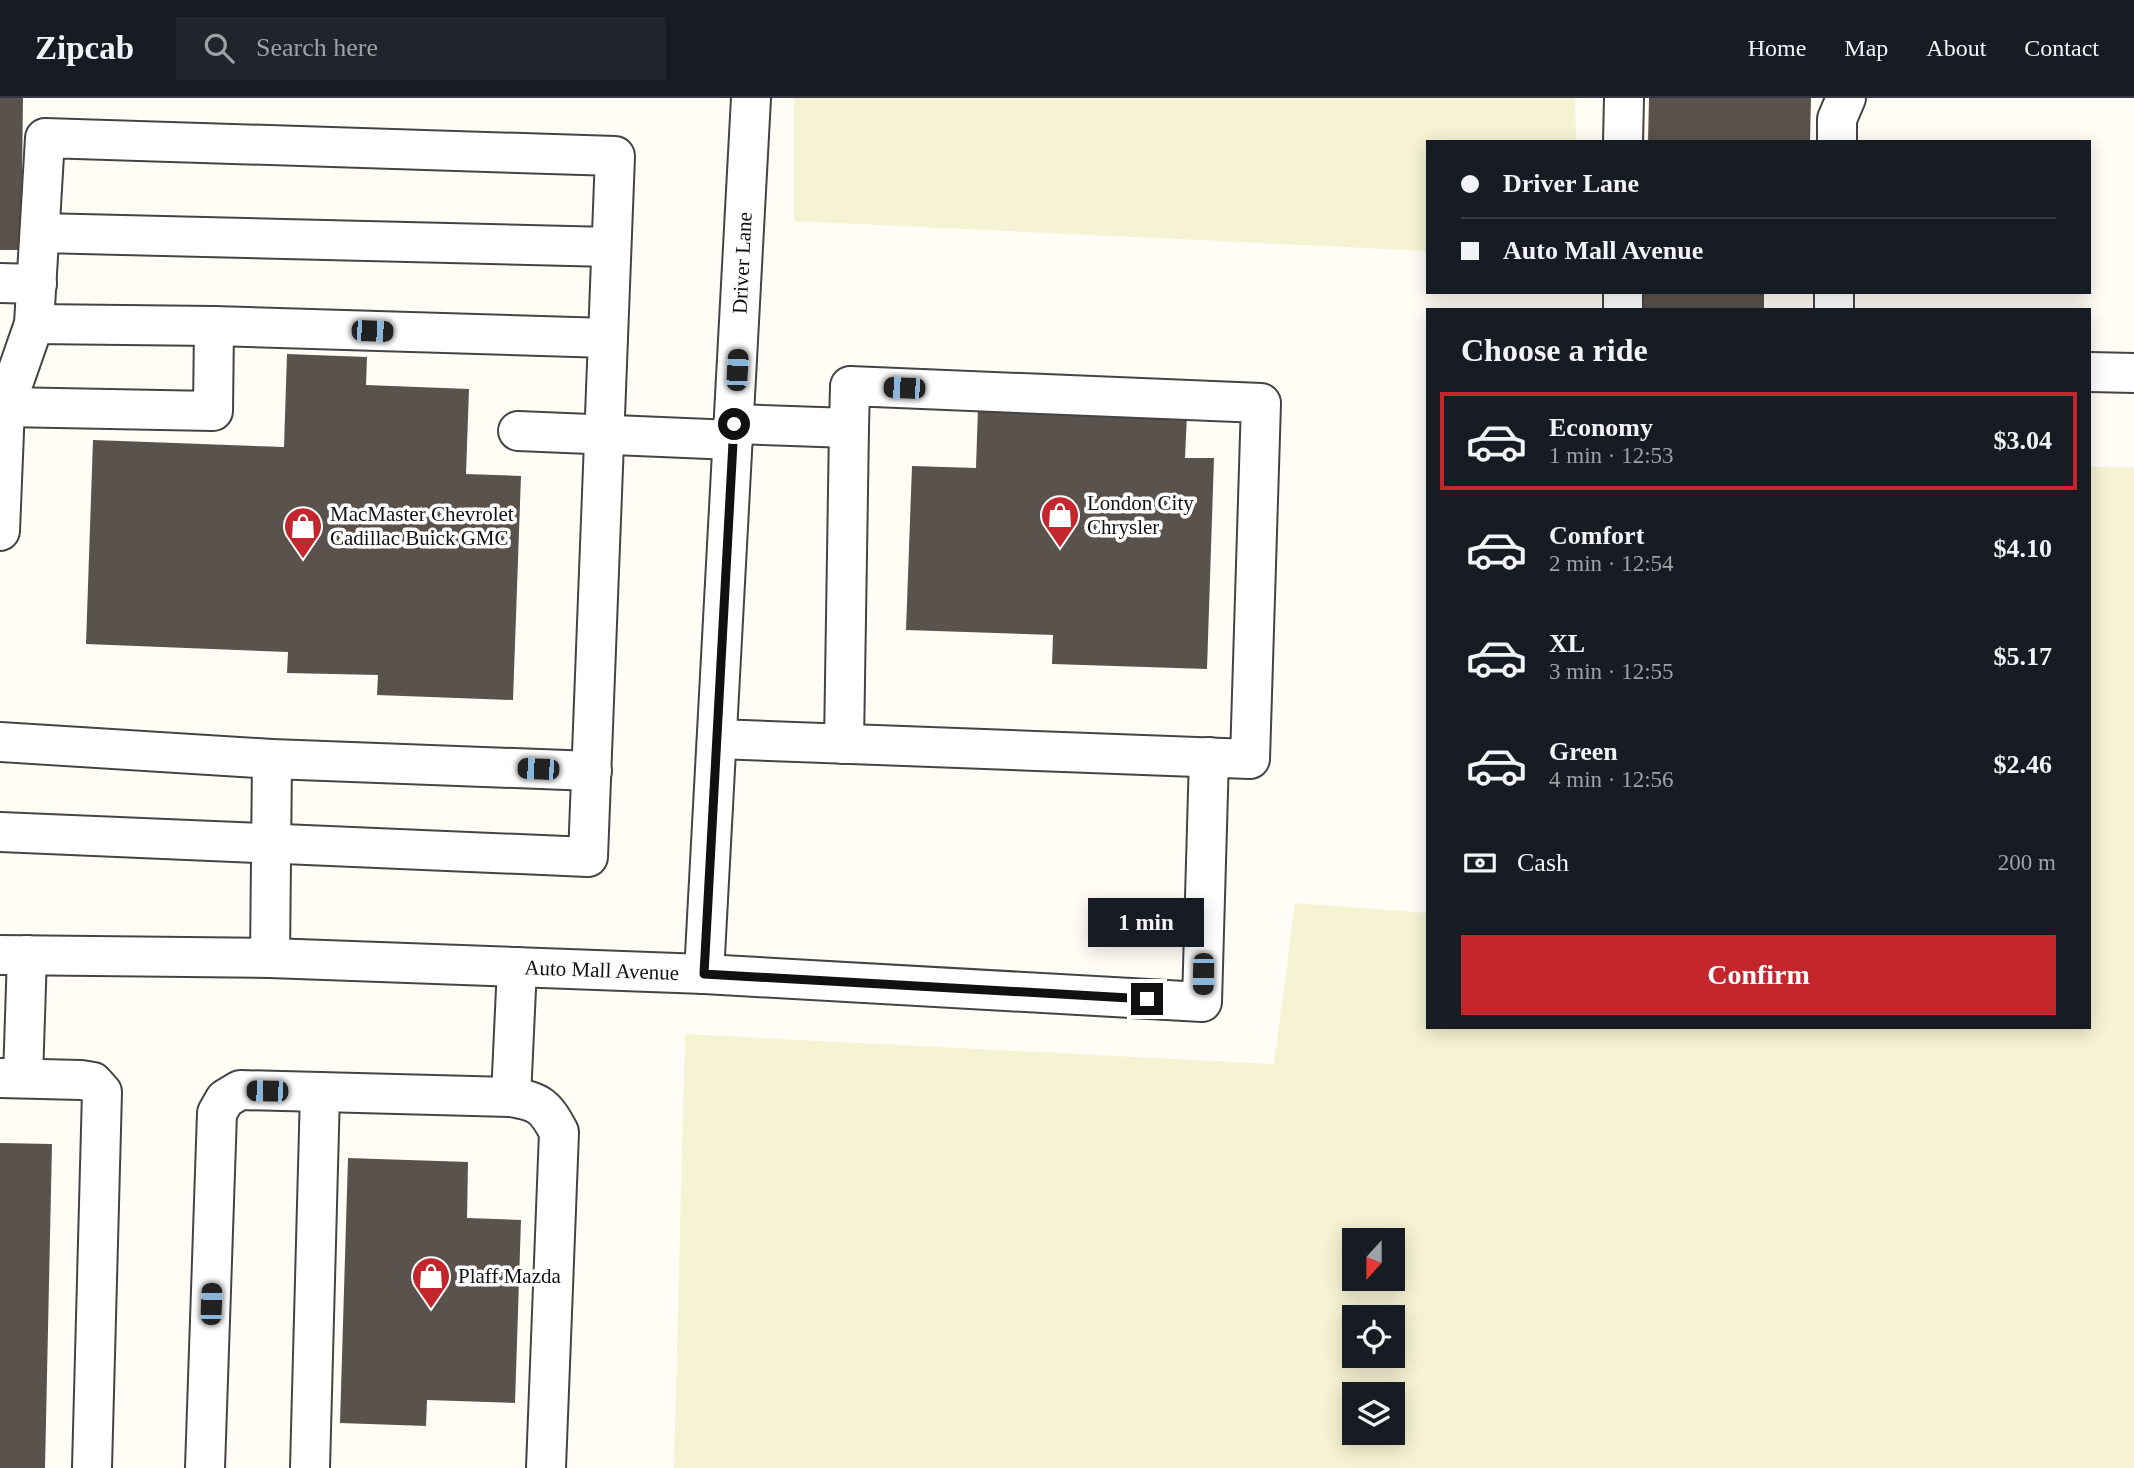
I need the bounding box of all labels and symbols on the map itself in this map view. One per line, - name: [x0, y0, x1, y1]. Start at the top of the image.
- street label: Driver Lane: [727, 211, 757, 315]
- car: [351, 320, 394, 342]
- car: [726, 348, 749, 392]
- car: [883, 377, 926, 399]
- route start: [718, 408, 750, 440]
- place label: London City Chrysler: [1087, 491, 1194, 539]
- shop icon: London City Chrysler: [1039, 494, 1081, 549]
- place label: MacMaster Chevrolet Cadillac Buick GMC: [330, 502, 514, 550]
- shop icon: MacMaster Chevrolet Cadillac Buick GMC: [282, 505, 324, 560]
- car: [517, 758, 560, 780]
- callout: 1 min: [1089, 898, 1205, 946]
- car: [1193, 953, 1214, 995]
- street label: Auto Mall Avenue: [524, 955, 680, 985]
- route end: [1131, 983, 1163, 1015]
- car: [246, 1080, 289, 1102]
- north arrow: [1342, 1228, 1405, 1292]
- shop icon: Plaff Mazda: [410, 1255, 452, 1310]
- place label: Plaff Mazda: [458, 1264, 562, 1288]
- car: [200, 1283, 223, 1325]

